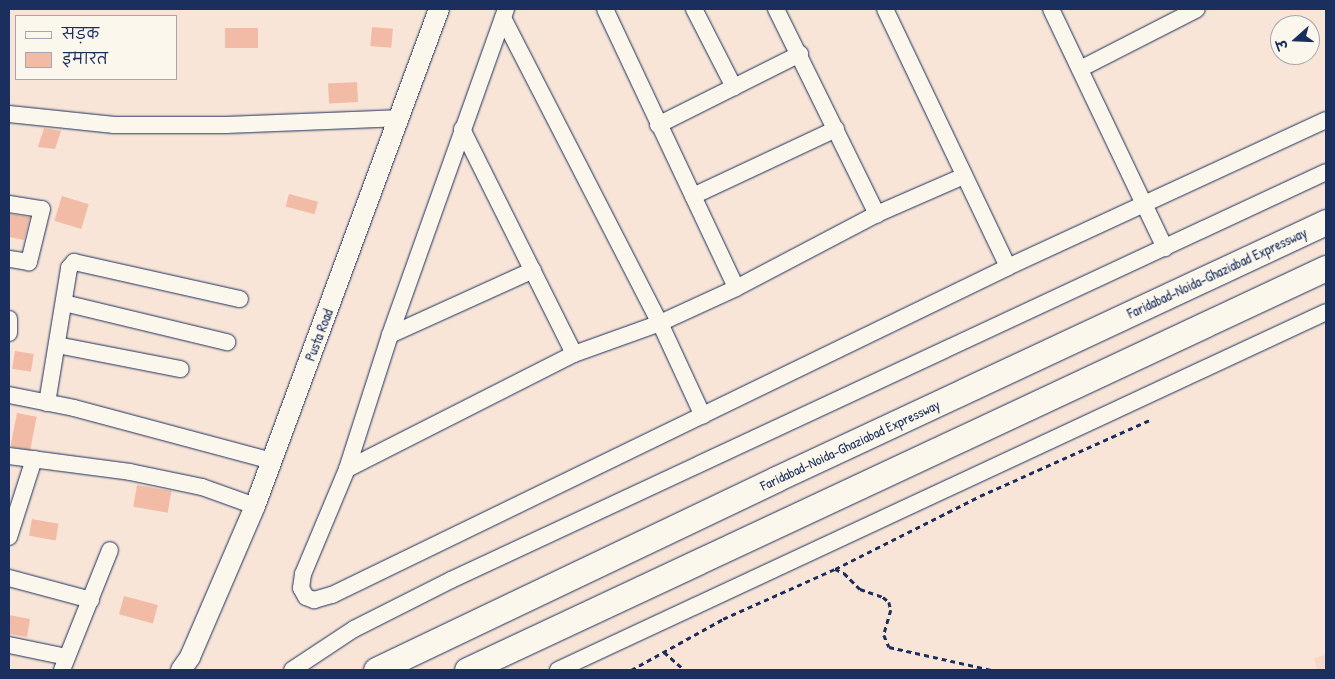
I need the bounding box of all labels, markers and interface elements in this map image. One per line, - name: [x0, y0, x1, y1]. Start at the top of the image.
- legend: [15, 15, 178, 80]
- north arrow: [1270, 15, 1320, 65]
- text: सड़क: [62, 23, 99, 44]
- text: उ: [1271, 37, 1292, 53]
- text: इमारत: [62, 48, 108, 69]
- street label: Faridabad-Noida-Ghaziabad Expressway: [1125, 224, 1309, 322]
- street label: Pusta Road: [301, 307, 337, 363]
- street label: Faridabad-Noida-Ghaziabad Expressway: [758, 396, 942, 494]

